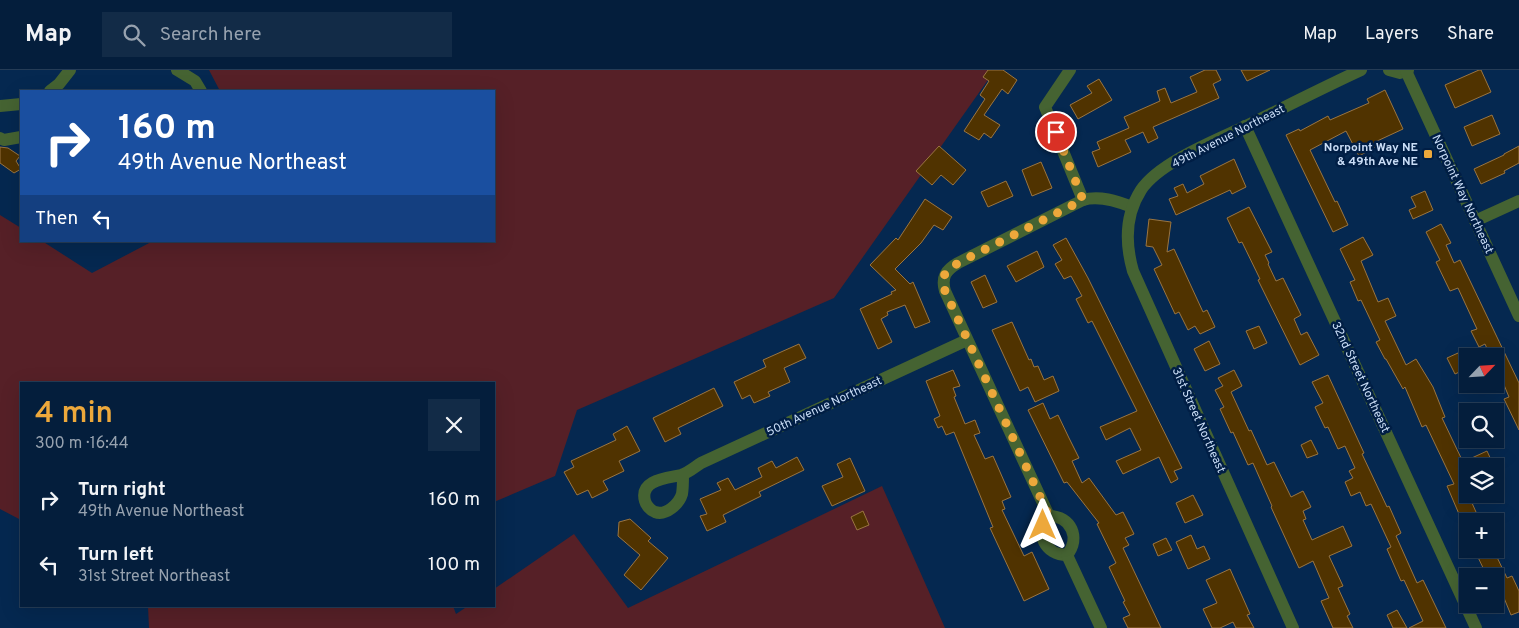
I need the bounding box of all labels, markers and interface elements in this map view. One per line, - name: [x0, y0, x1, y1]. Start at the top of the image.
- search box: [102, 12, 452, 57]
- text: Map: [25, 20, 72, 50]
- icon: search: [120, 21, 148, 49]
- text: Search here: [160, 23, 261, 47]
- text: Map: [1303, 23, 1337, 46]
- text: Layers: [1365, 23, 1419, 46]
- text: Share: [1447, 23, 1494, 46]
- street label: 49th Avenue Northeast: [1169, 101, 1288, 172]
- text: 160 m: [118, 107, 216, 151]
- icon: right: [35, 110, 100, 175]
- pin: [1035, 111, 1077, 153]
- icon: arrive: [1042, 118, 1070, 146]
- street label: Norpoint Way Northeast: [1427, 132, 1497, 256]
- place label: Norpoint Way NE & 49th Ave NE: [1324, 140, 1418, 170]
- marker: Norpoint Way NE & 49th Ave NE: [1422, 148, 1434, 160]
- text: 49th Avenue Northeast: [118, 150, 347, 177]
- icon: left: [88, 205, 116, 233]
- text: Then: [35, 207, 78, 231]
- street label: 32nd Street Northeast: [1327, 319, 1393, 435]
- north arrow: [1459, 348, 1504, 392]
- map controls: [1459, 348, 1504, 613]
- street label: 31st Street Northeast: [1168, 365, 1229, 476]
- street label: 50th Avenue Northeast: [764, 373, 885, 441]
- text: 4 min: [35, 396, 113, 433]
- button: close: [428, 399, 480, 451]
- button: search: [1459, 403, 1504, 448]
- text: 300 m · 16:44: [35, 434, 129, 454]
- button: layers: [1459, 458, 1504, 503]
- text: Turn right: [78, 478, 166, 502]
- icon: right: [35, 486, 63, 514]
- text: 160 m: [429, 488, 480, 512]
- position arrow: [1016, 498, 1068, 550]
- text: 49th Avenue Northeast: [78, 502, 244, 522]
- button: +: [1459, 513, 1504, 558]
- text: Turn left: [78, 543, 154, 567]
- icon: left: [35, 551, 63, 579]
- text: 100 m: [428, 553, 480, 577]
- text: 31st Street Northeast: [78, 567, 230, 587]
- button: −: [1459, 568, 1504, 613]

